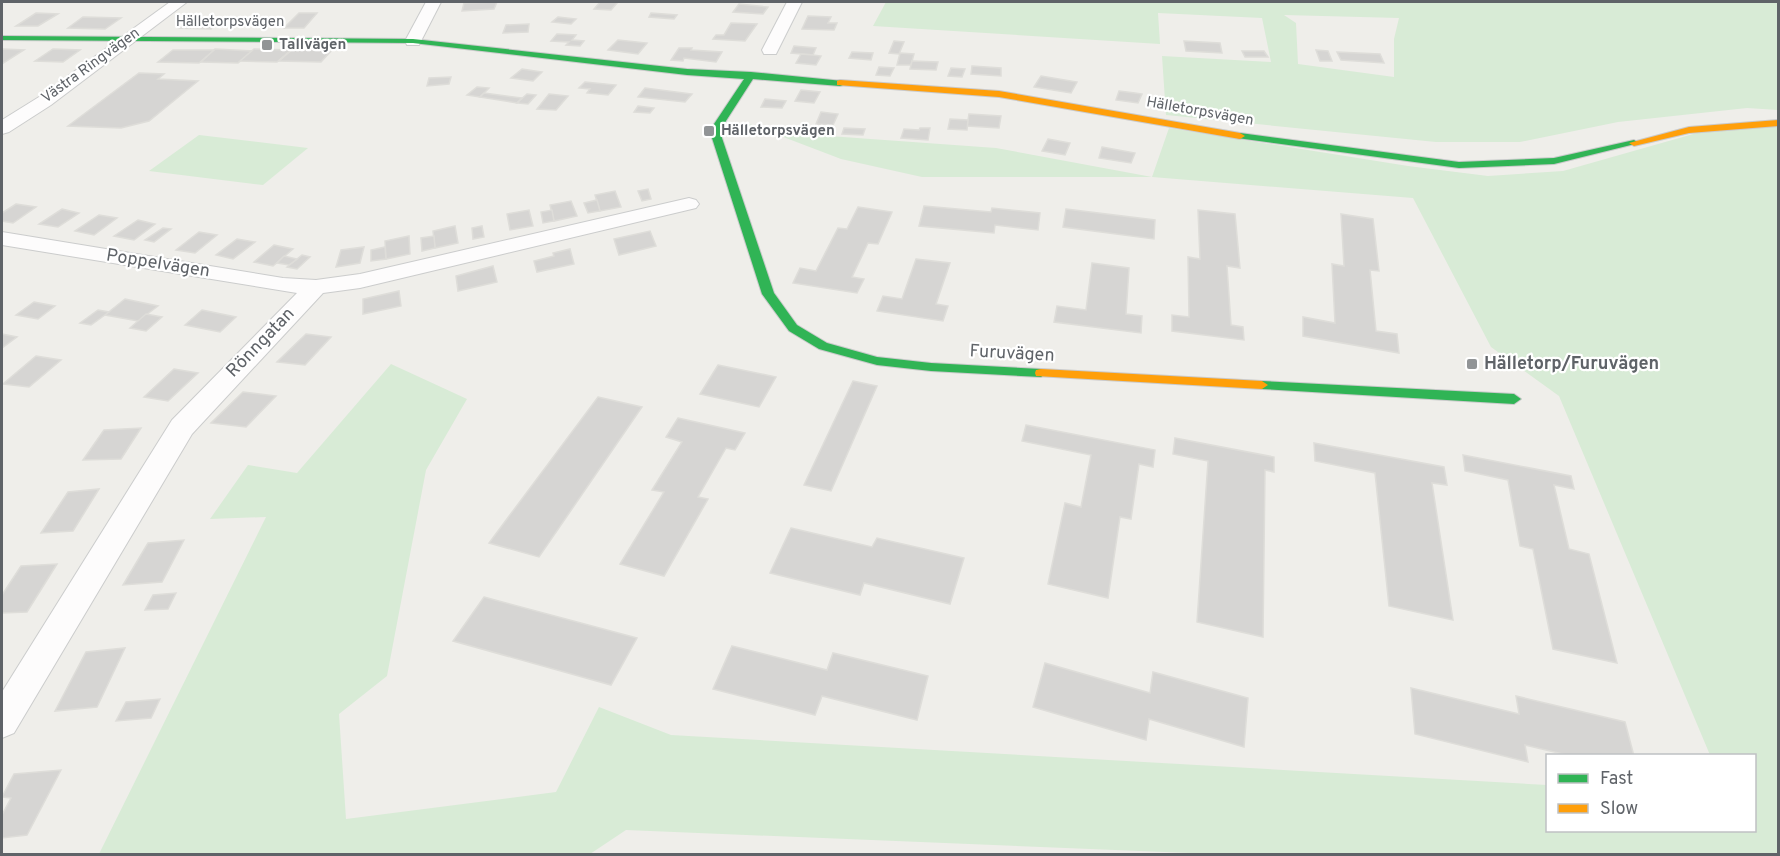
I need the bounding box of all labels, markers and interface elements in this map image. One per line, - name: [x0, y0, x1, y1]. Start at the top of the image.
- street label: Hälletorpsvägen: [176, 13, 284, 32]
- street label: Västra Ringvägen: [38, 24, 144, 108]
- place label: Tallvägen: [279, 36, 346, 55]
- marker: Tallvägen: [260, 38, 274, 52]
- street label: Hälletorpsvägen: [1145, 93, 1255, 131]
- place label: Hälletorpsvägen: [721, 122, 835, 141]
- marker: Hälletorpsvägen: [702, 124, 716, 138]
- street label: Poppelvägen: [105, 244, 211, 284]
- street label: Rönngatan: [222, 303, 300, 383]
- street label: Furuvägen: [969, 340, 1055, 368]
- place label: Hälletorp/Furuvägen: [1484, 353, 1659, 376]
- marker: Hälletorp/Furuvägen: [1465, 357, 1479, 371]
- legend: [1546, 754, 1756, 832]
- text: Fast: [1600, 768, 1633, 791]
- text: Slow: [1600, 798, 1638, 821]

